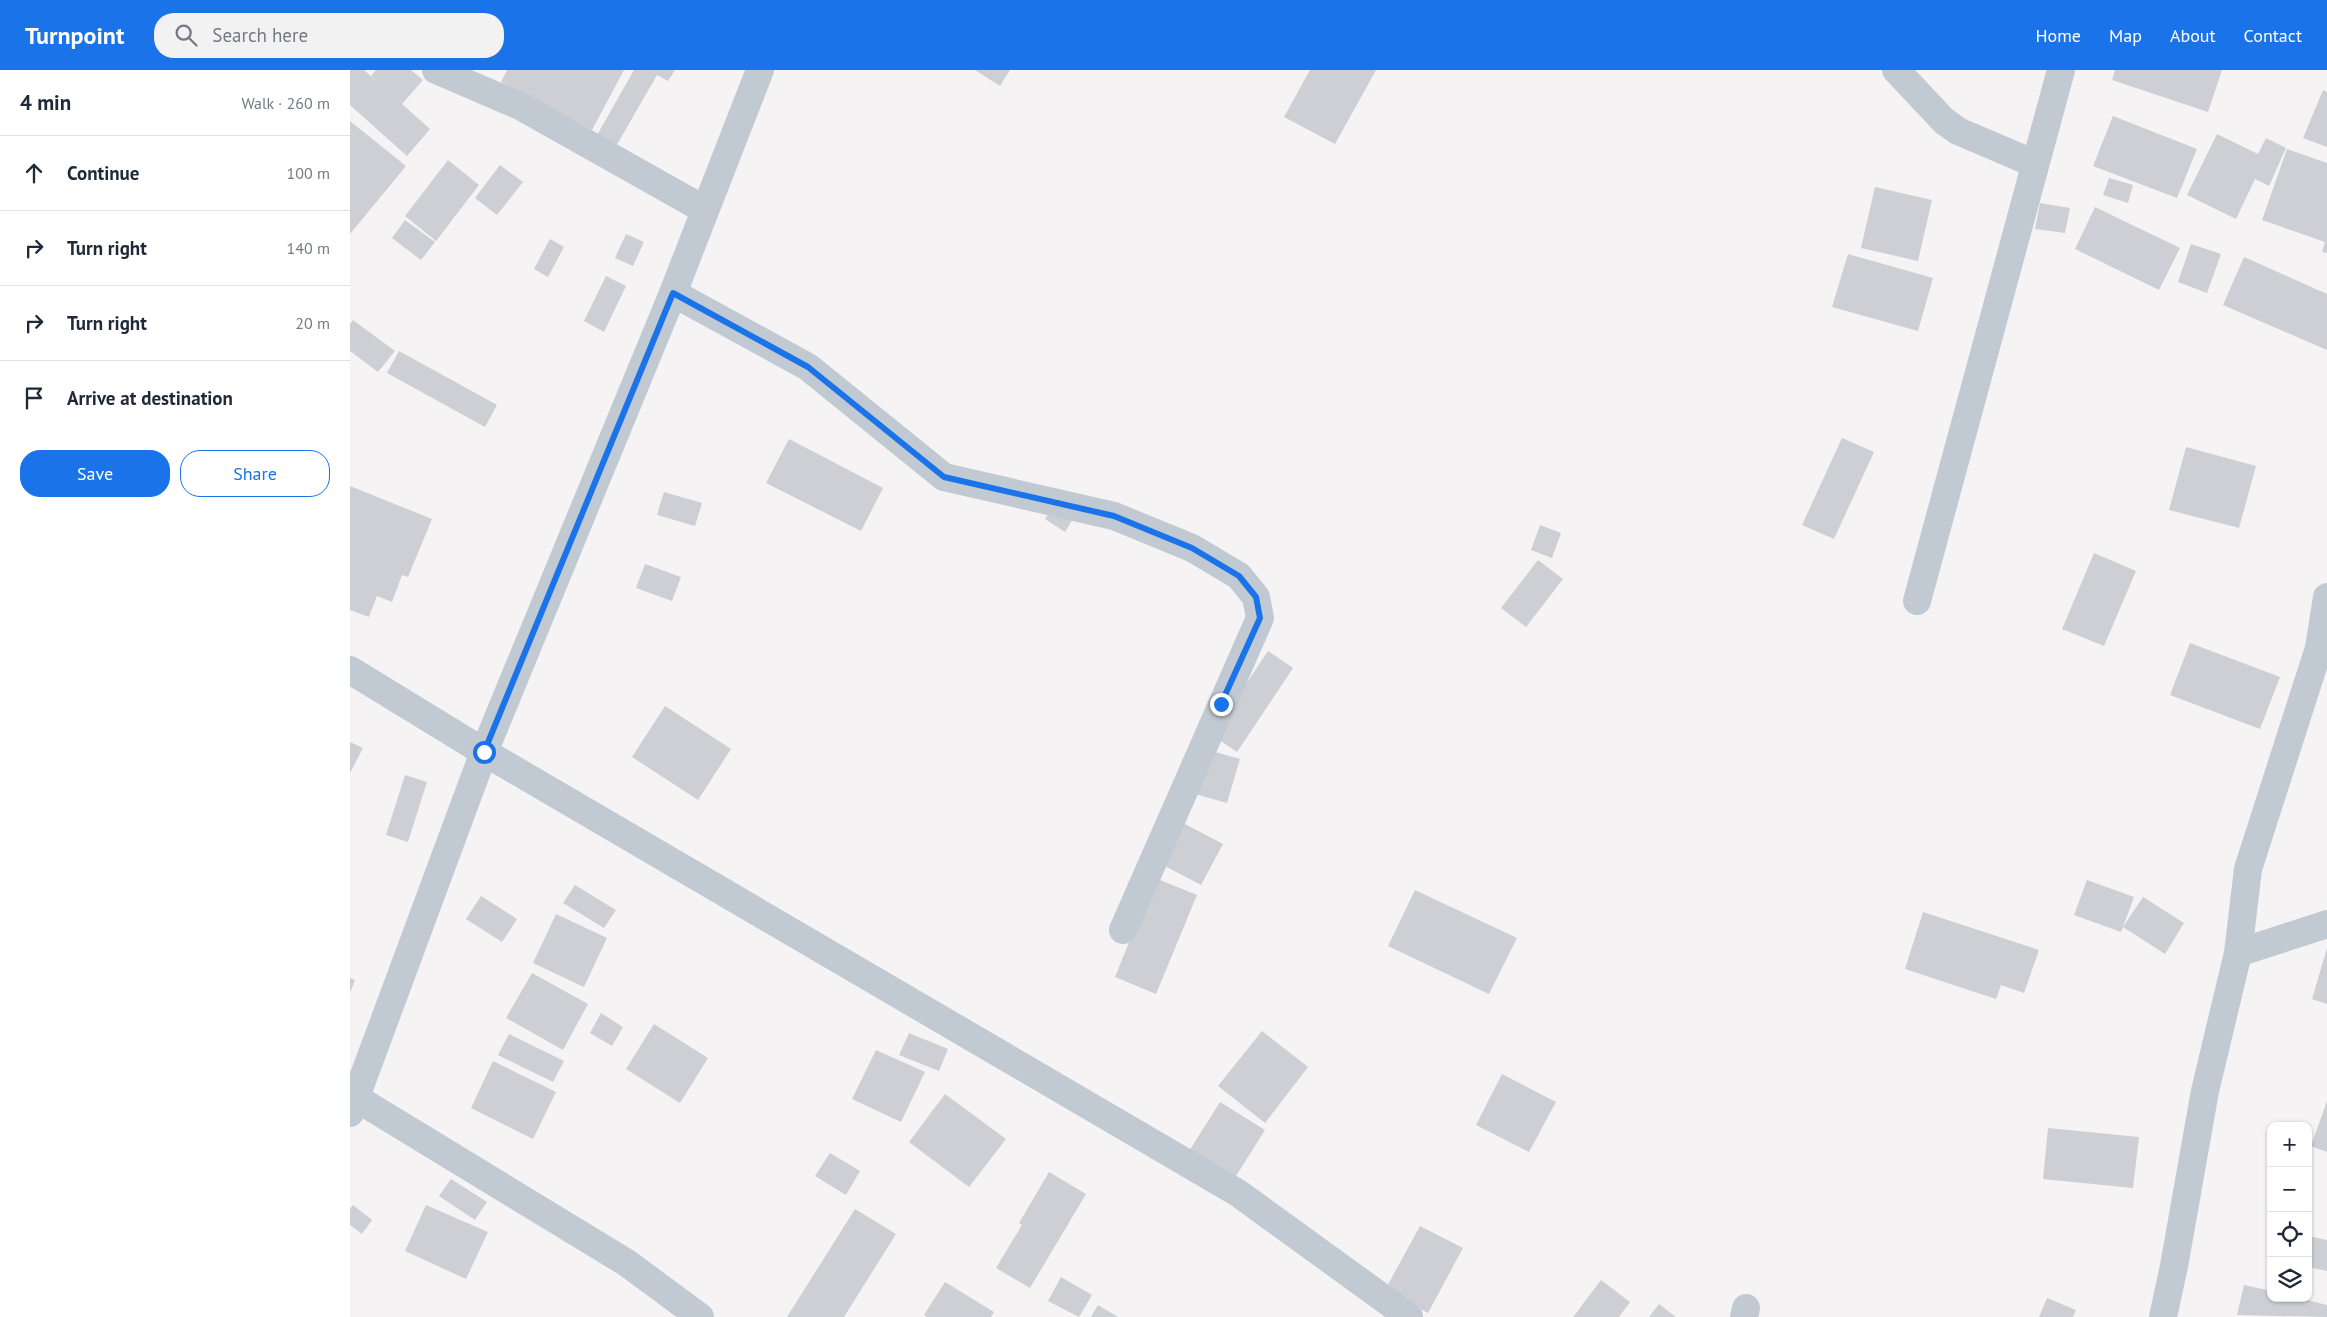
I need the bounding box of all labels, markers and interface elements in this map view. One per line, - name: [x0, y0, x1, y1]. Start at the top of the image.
- search box: [154, 13, 504, 58]
- text: Turnpoint: [25, 20, 124, 51]
- icon: search: [172, 21, 200, 49]
- text: Search here: [212, 23, 308, 47]
- text: Home: [2035, 24, 2081, 47]
- text: Map: [2109, 24, 2142, 47]
- text: About: [2170, 24, 2216, 47]
- text: Contact: [2244, 24, 2302, 47]
- text: 4 min: [20, 89, 71, 116]
- text: Walk · 260 m: [241, 93, 330, 113]
- icon: ahead: [20, 159, 48, 187]
- text: Continue: [67, 161, 139, 185]
- text: 100 m: [287, 163, 330, 183]
- icon: right: [20, 234, 48, 262]
- text: Turn right: [67, 236, 147, 260]
- text: 140 m: [287, 238, 330, 258]
- icon: right: [20, 309, 48, 337]
- text: Turn right: [67, 311, 147, 335]
- text: 20 m: [295, 313, 330, 333]
- icon: arrive: [20, 384, 48, 412]
- text: Arrive at destination: [67, 386, 233, 410]
- button: Save: [20, 450, 170, 497]
- button: Share: [180, 450, 330, 497]
- route end: [1210, 693, 1233, 716]
- route start: [473, 741, 496, 764]
- map controls: [2267, 1122, 2312, 1302]
- button: +: [2267, 1122, 2312, 1167]
- button: −: [2267, 1167, 2312, 1212]
- button: locate: [2267, 1212, 2312, 1257]
- button: layers: [2267, 1257, 2312, 1302]

